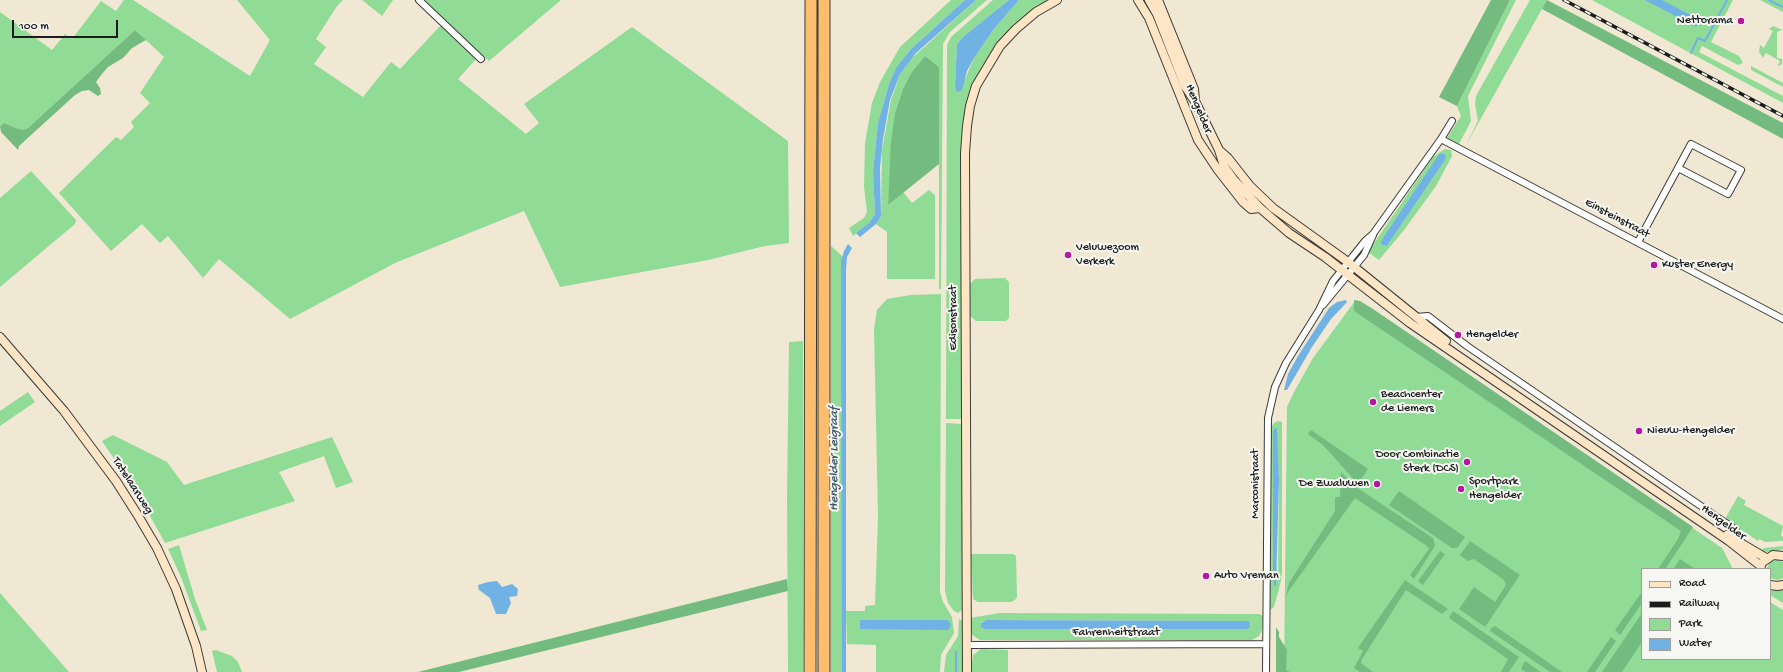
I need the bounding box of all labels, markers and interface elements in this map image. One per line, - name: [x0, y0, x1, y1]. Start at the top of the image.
- scale bar: [14, 12, 120, 38]
- place label: Nettorama: [1677, 14, 1733, 28]
- marker: Nettorama: [1736, 16, 1746, 26]
- text: 100 m: [19, 20, 49, 34]
- street label: Hengelder: [1181, 82, 1215, 136]
- street label: Einsteinstraat: [1582, 196, 1652, 242]
- place label: Veluwezoom Verkerk: [1076, 241, 1139, 269]
- marker: Veluwezoom Verkerk: [1063, 250, 1073, 260]
- place label: Kuster Energy: [1662, 258, 1733, 272]
- marker: Kuster Energy: [1649, 260, 1659, 270]
- street label: Edisonstraat: [947, 285, 961, 351]
- place label: Hengelder: [1466, 328, 1518, 342]
- marker: Hengelder: [1453, 330, 1463, 340]
- place label: Beachcenter de Liemers: [1381, 388, 1442, 416]
- marker: Beachcenter de Liemers: [1368, 397, 1378, 407]
- water label: Hengelder Leigraaf: [827, 407, 843, 511]
- place label: Nieuw-Hengelder: [1647, 424, 1734, 438]
- marker: Nieuw-Hengelder: [1634, 426, 1644, 436]
- place label: Door Combinatie Sterk (DCS): [1375, 448, 1459, 476]
- street label: Marconistraat: [1249, 449, 1263, 519]
- street label: Tatelaarweg: [108, 455, 156, 517]
- marker: Door Combinatie Sterk (DCS): [1462, 457, 1472, 467]
- place label: Sportpark Hengelder: [1469, 475, 1521, 503]
- place label: De Zwaluwen: [1299, 477, 1369, 491]
- marker: De Zwaluwen: [1372, 479, 1382, 489]
- marker: Sportpark Hengelder: [1456, 484, 1466, 494]
- street label: Hengelder: [1698, 502, 1748, 544]
- legend: [1641, 568, 1771, 660]
- place label: Auto Vreman: [1214, 569, 1279, 583]
- marker: Auto Vreman: [1201, 571, 1211, 581]
- text: Road: [1679, 577, 1705, 591]
- text: Railway: [1679, 597, 1719, 611]
- text: Park: [1679, 617, 1702, 631]
- street label: Fahrenheitstraat: [1072, 626, 1160, 640]
- text: Water: [1679, 637, 1711, 651]

